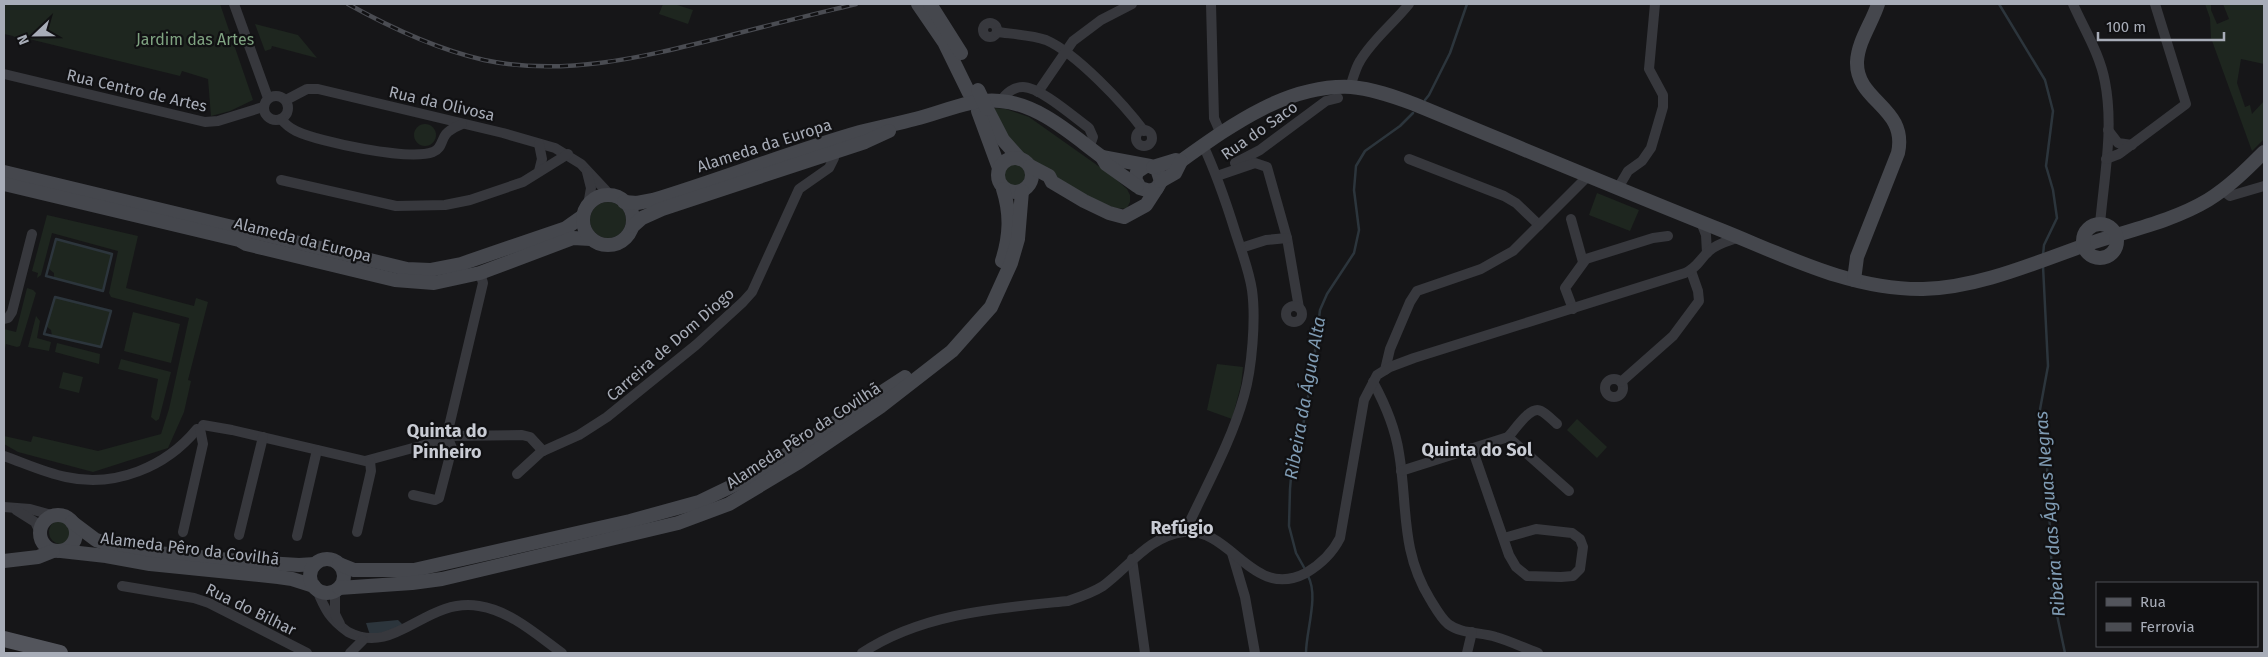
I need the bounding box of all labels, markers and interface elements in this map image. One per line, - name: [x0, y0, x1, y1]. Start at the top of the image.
- north arrow: [10, 10, 60, 60]
- scale bar: [2098, 10, 2224, 42]
- text: 100 m: [2106, 18, 2146, 36]
- park label: Jardim das Artes: [136, 30, 254, 49]
- text: N: [14, 32, 33, 47]
- street label: Rua Centro de Artes: [65, 65, 209, 116]
- street label: Rua da Olivosa: [387, 82, 497, 125]
- street label: Rua do Saco: [1217, 97, 1301, 164]
- street label: Alameda da Europa: [694, 115, 834, 176]
- street label: Alameda da Europa: [232, 213, 373, 266]
- street label: Carreira de Dom Diogo: [603, 284, 738, 405]
- water label: Ribeira da Água Alta: [1279, 315, 1330, 481]
- street label: Alameda Pêro da Covilhã: [723, 378, 884, 492]
- water label: Ribeira das Águas Negras: [2029, 410, 2070, 618]
- district label: Quinta do Pinheiro: [407, 420, 487, 463]
- district label: Quinta do Sol: [1422, 439, 1533, 461]
- district label: Refúgio: [1151, 517, 1213, 539]
- street label: Alameda Pêro da Covilhã: [100, 528, 280, 569]
- street label: Rua do Bilhar: [202, 579, 300, 640]
- legend: [2096, 582, 2258, 647]
- text: Rua: [2140, 593, 2166, 611]
- text: Ferrovia: [2140, 618, 2195, 636]

